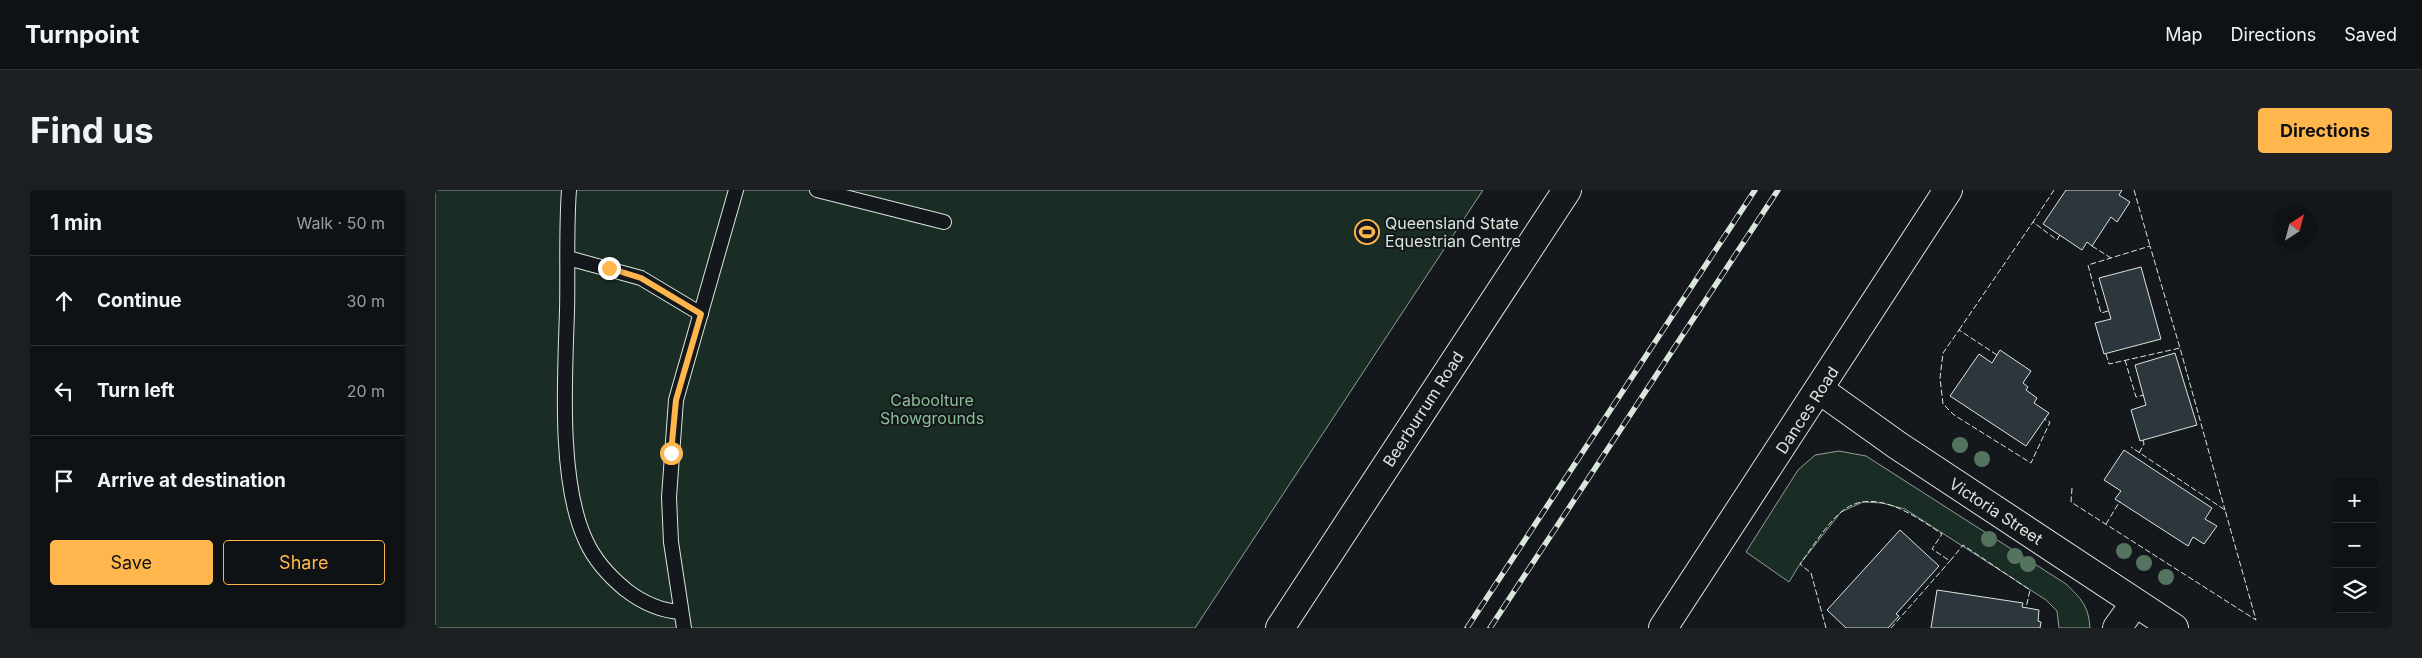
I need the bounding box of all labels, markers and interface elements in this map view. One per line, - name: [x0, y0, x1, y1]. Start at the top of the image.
- text: Turnpoint: [25, 20, 139, 49]
- text: Map: [2165, 24, 2203, 45]
- text: Directions: [2231, 24, 2316, 45]
- text: Saved: [2344, 24, 2397, 45]
- button: Directions: [2258, 108, 2392, 153]
- text: Find us: [30, 109, 154, 151]
- north arrow: [2272, 205, 2317, 250]
- text: 1 min: [50, 210, 102, 235]
- text: Walk · 50 m: [296, 213, 385, 233]
- place label: Queensland State Equestrian Centre: [1385, 213, 1521, 251]
- sports icon: Queensland State Equestrian Centre: [1354, 219, 1380, 245]
- route end: [598, 257, 621, 280]
- icon: ahead: [50, 287, 78, 315]
- text: Continue: [97, 289, 182, 312]
- text: 30 m: [347, 291, 385, 311]
- street label: Beerburrum Road: [1378, 348, 1468, 470]
- street label: Dances Road: [1771, 363, 1843, 457]
- icon: left: [50, 377, 78, 405]
- text: Turn left: [97, 379, 175, 402]
- text: 20 m: [347, 381, 385, 401]
- park label: Caboolture Showgrounds: [880, 390, 984, 428]
- route start: [660, 442, 683, 465]
- icon: arrive: [50, 467, 78, 495]
- text: Arrive at destination: [97, 469, 286, 492]
- street label: Victoria Street: [1945, 473, 2047, 549]
- map controls: [2332, 478, 2377, 613]
- button: +: [2332, 478, 2377, 523]
- button: −: [2332, 523, 2377, 568]
- button: Save: [50, 540, 213, 585]
- button: Share: [223, 540, 385, 585]
- button: layers: [2332, 568, 2377, 613]

